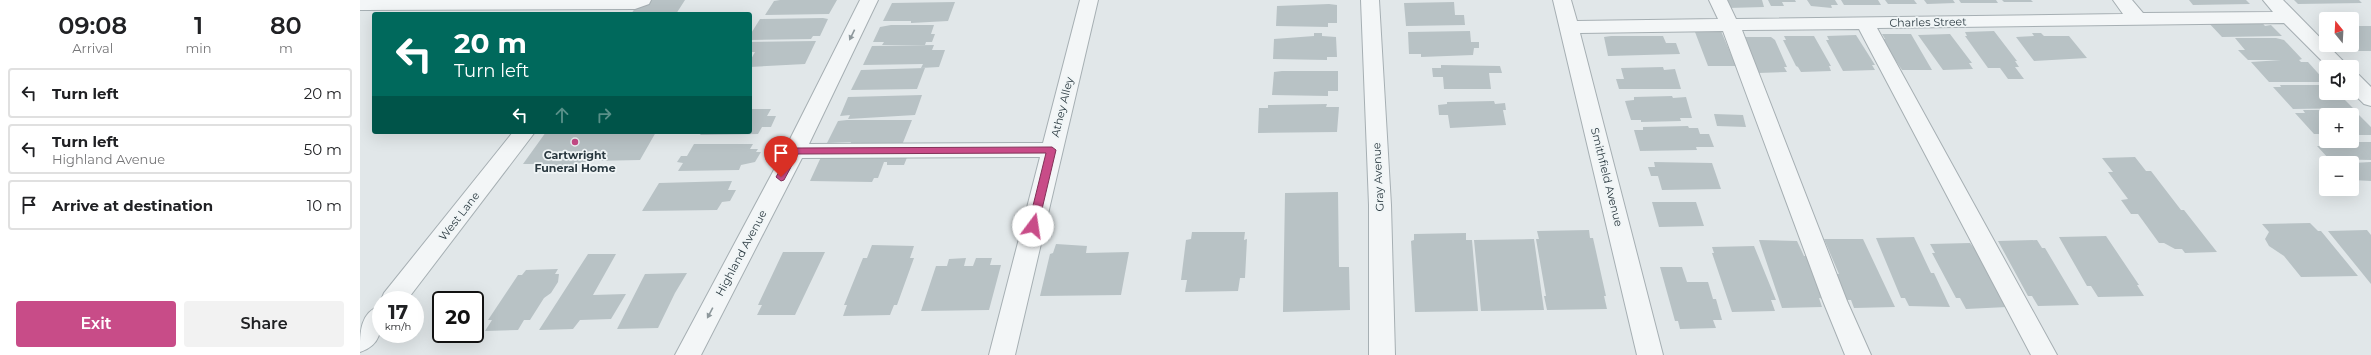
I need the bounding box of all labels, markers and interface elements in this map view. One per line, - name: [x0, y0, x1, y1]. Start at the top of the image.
- text: 09:08: [58, 11, 127, 40]
- text: 1: [194, 11, 203, 40]
- text: 80: [270, 11, 302, 40]
- north arrow: [2319, 12, 2359, 52]
- map controls: [2319, 12, 2359, 196]
- street label: Charles Street: [1889, 14, 1967, 30]
- text: 20 m: [454, 26, 527, 60]
- icon: left: [388, 28, 440, 80]
- one-way arrow: [849, 29, 855, 41]
- text: Arrival: [72, 40, 113, 56]
- text: min: [185, 40, 212, 56]
- text: m: [279, 40, 293, 56]
- text: Turn left: [454, 60, 529, 82]
- button: sound: [2319, 60, 2359, 100]
- street label: Athey Alley: [1048, 75, 1076, 139]
- icon: left: [18, 82, 40, 104]
- text: Turn left: [52, 84, 119, 103]
- text: 20 m: [304, 84, 342, 103]
- icon: left: [509, 104, 531, 126]
- icon: ahead: [551, 104, 573, 126]
- icon: right: [593, 104, 615, 126]
- button: +: [2319, 108, 2359, 148]
- street label: Smithfield Avenue: [1588, 126, 1626, 228]
- text: Turn left: [52, 132, 119, 151]
- pin: [764, 136, 798, 177]
- marker: Cartwright Funeral Home: [570, 137, 580, 147]
- icon: left: [18, 138, 40, 160]
- text: 50 m: [304, 140, 342, 159]
- icon: arrive: [770, 142, 792, 164]
- street label: Gray Avenue: [1369, 142, 1387, 212]
- place label: Cartwright Funeral Home: [534, 148, 616, 175]
- text: Highland Avenue: [52, 151, 165, 167]
- button: −: [2319, 156, 2359, 196]
- street label: West Lane: [436, 189, 483, 243]
- icon: arrive: [18, 194, 40, 216]
- text: Arrive at destination: [52, 196, 213, 215]
- text: 10 m: [307, 196, 342, 215]
- position arrow: [1012, 205, 1054, 247]
- street label: Highland Avenue: [712, 207, 770, 299]
- speed limit sign: 20: [432, 291, 484, 343]
- text: 17: [388, 300, 408, 324]
- button: Exit: [16, 301, 176, 347]
- button: Share: [184, 301, 344, 347]
- one-way arrow: [707, 307, 713, 319]
- text: km/h: [385, 320, 411, 333]

